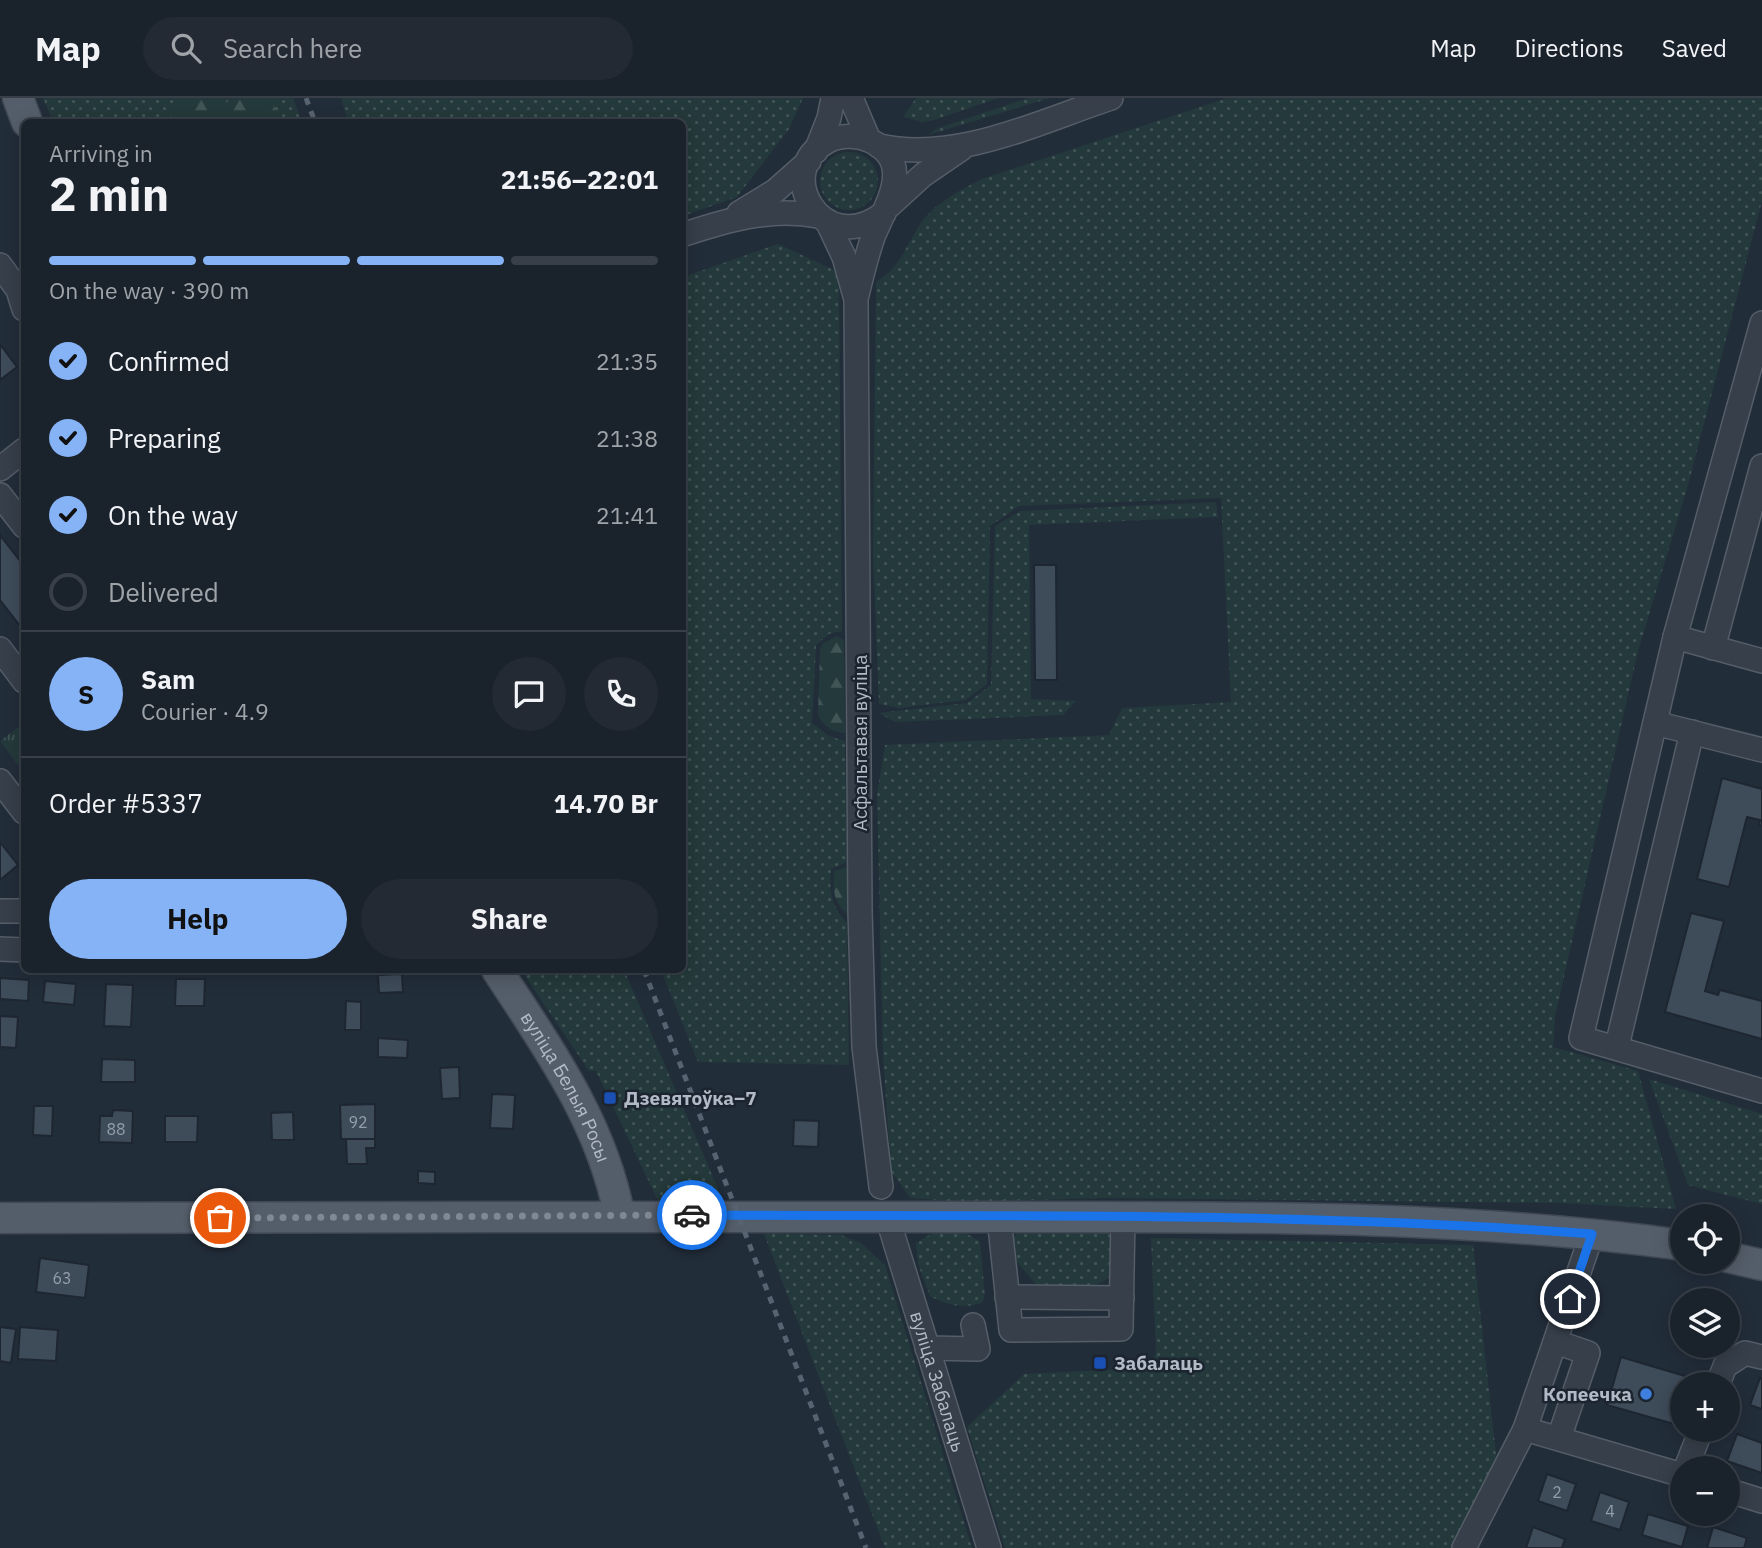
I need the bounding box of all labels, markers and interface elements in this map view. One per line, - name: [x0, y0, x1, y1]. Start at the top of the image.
- search box: [143, 17, 633, 80]
- text: Map: [35, 27, 101, 70]
- icon: search: [167, 29, 205, 67]
- text: Search here: [223, 31, 362, 65]
- text: Map: [1430, 32, 1476, 64]
- text: Directions: [1514, 32, 1624, 64]
- text: Saved: [1662, 32, 1727, 64]
- text: Arriving in: [49, 138, 153, 168]
- text: 21:56–22:01: [501, 162, 658, 196]
- text: 2 min: [49, 164, 169, 224]
- text: On the way · 390 m: [49, 275, 249, 305]
- icon: check: [49, 342, 87, 380]
- text: Confirmed: [108, 344, 230, 378]
- text: 21:35: [596, 346, 658, 376]
- icon: check: [49, 419, 87, 457]
- text: Preparing: [108, 421, 221, 455]
- text: 21:38: [596, 423, 658, 453]
- icon: check: [49, 496, 87, 534]
- text: On the way: [108, 498, 238, 532]
- text: 21:41: [596, 500, 658, 530]
- text: Delivered: [108, 575, 219, 609]
- street label: Асфальтавая вуліца: [848, 655, 872, 831]
- button: chat: [492, 657, 566, 731]
- button: phone: [584, 657, 658, 731]
- text: Sam: [141, 662, 195, 696]
- text: S: [78, 677, 94, 711]
- text: Courier · 4.9: [141, 696, 269, 726]
- text: Order #5337: [49, 786, 203, 820]
- text: 14.70 Br: [554, 786, 658, 820]
- button: Help: [49, 879, 347, 959]
- button: Share: [361, 879, 658, 959]
- street label: вуліца Белыя Росы: [516, 1007, 616, 1165]
- place label: Дзевятоўка–7: [624, 1086, 757, 1110]
- marker: Дзевятоўка–7: [602, 1090, 618, 1106]
- house number: 92: [348, 1112, 368, 1132]
- house number: 88: [106, 1119, 126, 1139]
- courier: [657, 1180, 727, 1250]
- pin: [190, 1188, 250, 1248]
- icon: car: [673, 1196, 711, 1234]
- icon: bag: [201, 1199, 239, 1237]
- map controls: [1670, 1204, 1740, 1526]
- button: locate: [1670, 1204, 1740, 1274]
- house number: 63: [52, 1268, 72, 1288]
- pin: [1540, 1269, 1600, 1329]
- icon: home: [1551, 1280, 1589, 1318]
- button: layers: [1670, 1288, 1740, 1358]
- street label: вуліца Забалаць: [905, 1308, 971, 1455]
- place label: Забалаць: [1114, 1351, 1203, 1375]
- marker: Забалаць: [1092, 1355, 1108, 1371]
- button: +: [1670, 1372, 1740, 1442]
- place label: Копеечка: [1543, 1382, 1632, 1406]
- marker: Копеечка: [1638, 1386, 1654, 1402]
- button: −: [1670, 1456, 1740, 1526]
- house number: 2: [1552, 1482, 1562, 1502]
- house number: 4: [1605, 1501, 1615, 1521]

